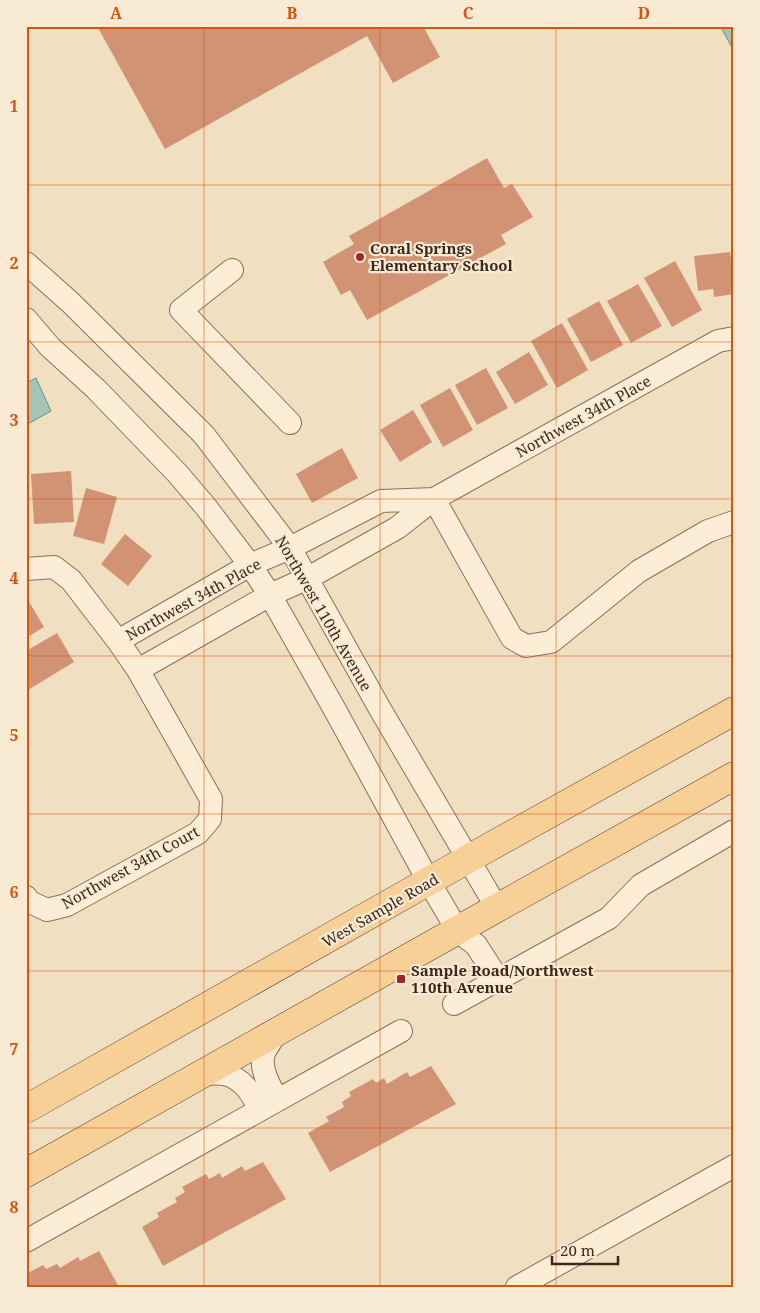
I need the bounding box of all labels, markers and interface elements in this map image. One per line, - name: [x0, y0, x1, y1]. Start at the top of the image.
- text: A: [110, 2, 123, 24]
- text: B: [287, 2, 298, 24]
- text: C: [463, 2, 474, 24]
- text: D: [638, 2, 650, 24]
- text: 1: [9, 95, 19, 117]
- place label: Coral Springs Elementary School: [370, 238, 514, 275]
- marker: Coral Springs Elementary School: [354, 251, 366, 263]
- text: 2: [9, 252, 19, 274]
- street label: Northwest 34th Place: [512, 370, 654, 462]
- text: 3: [9, 409, 19, 431]
- street label: Northwest 110th Avenue: [271, 532, 377, 694]
- street label: Northwest 34th Place: [122, 553, 264, 645]
- text: 4: [9, 567, 19, 589]
- text: 5: [9, 724, 19, 746]
- street label: Northwest 34th Court: [58, 821, 202, 913]
- street label: West Sample Road: [318, 868, 442, 952]
- text: 6: [9, 881, 19, 903]
- place label: Sample Road/Northwest 110th Avenue: [411, 960, 594, 997]
- marker: Sample Road/Northwest 110th Avenue: [395, 973, 407, 985]
- text: 7: [9, 1038, 19, 1060]
- text: 8: [9, 1196, 19, 1218]
- scale bar: [552, 1233, 619, 1265]
- text: 20 m: [560, 1240, 595, 1260]

